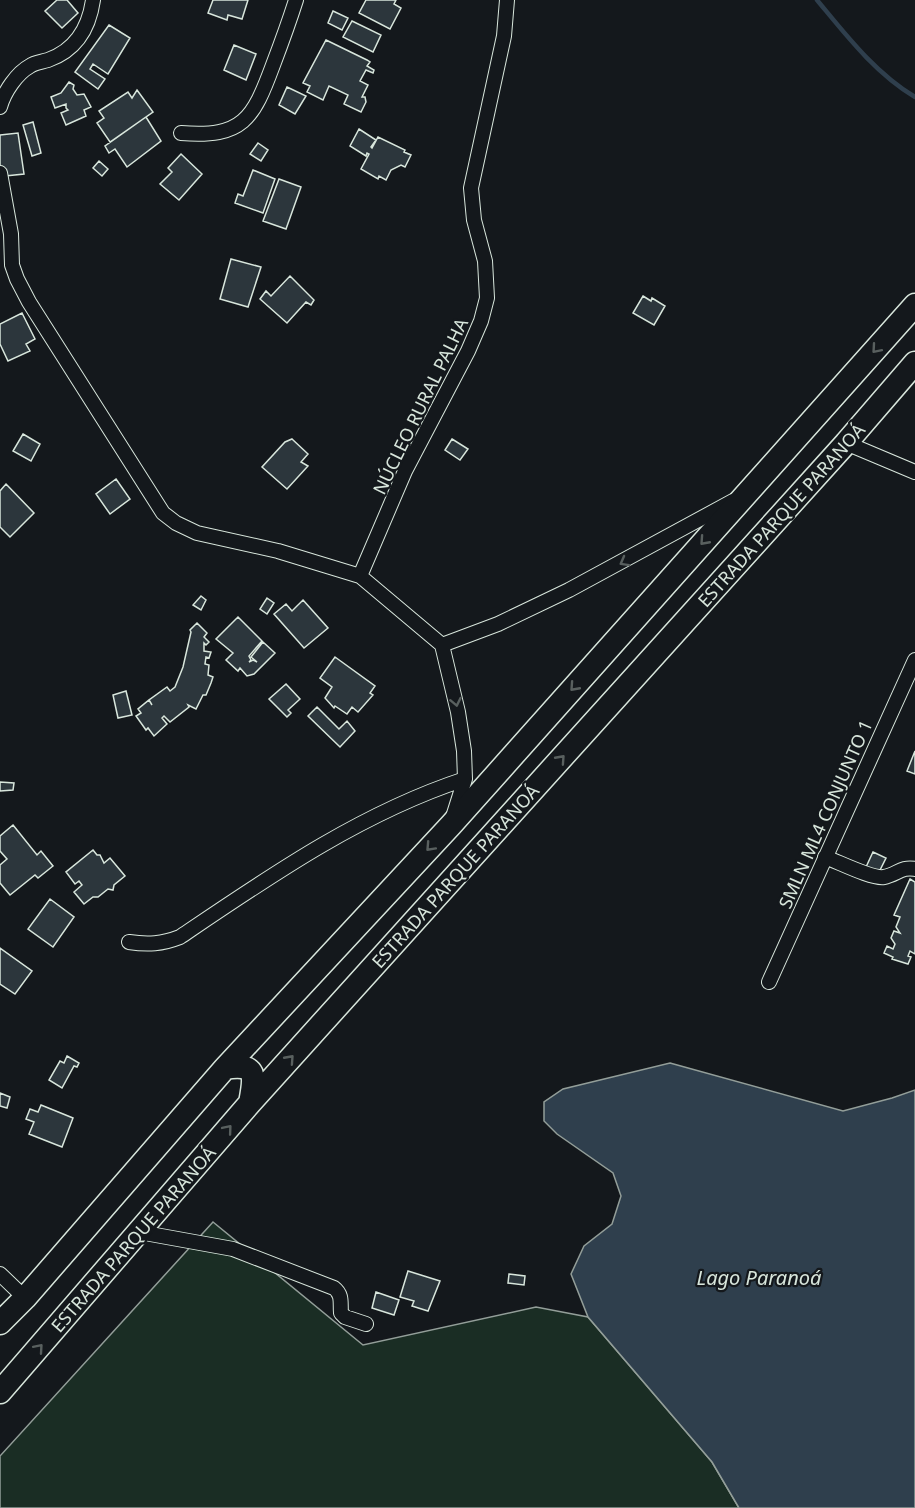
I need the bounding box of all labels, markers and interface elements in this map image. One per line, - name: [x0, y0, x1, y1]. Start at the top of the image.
- street label: NÚCLEO RURAL PALHA: [367, 313, 473, 498]
- one-way arrow: [872, 342, 883, 353]
- street label: ESTRADA PARQUE PARANOÁ: [692, 418, 870, 612]
- one-way arrow: [700, 534, 711, 545]
- one-way arrow: [619, 555, 630, 566]
- one-way arrow: [570, 680, 581, 690]
- one-way arrow: [448, 697, 461, 707]
- street label: SMLN ML4 CONJUNTO 1: [773, 716, 877, 912]
- one-way arrow: [554, 755, 565, 766]
- street label: ESTRADA PARQUE PARANOÁ: [366, 779, 544, 973]
- one-way arrow: [426, 841, 437, 851]
- one-way arrow: [283, 1056, 294, 1066]
- one-way arrow: [221, 1125, 232, 1136]
- street label: ESTRADA PARQUE PARANOÁ: [45, 1140, 221, 1337]
- water label: Lago Paranoá: [697, 1264, 821, 1291]
- one-way arrow: [31, 1344, 42, 1355]

